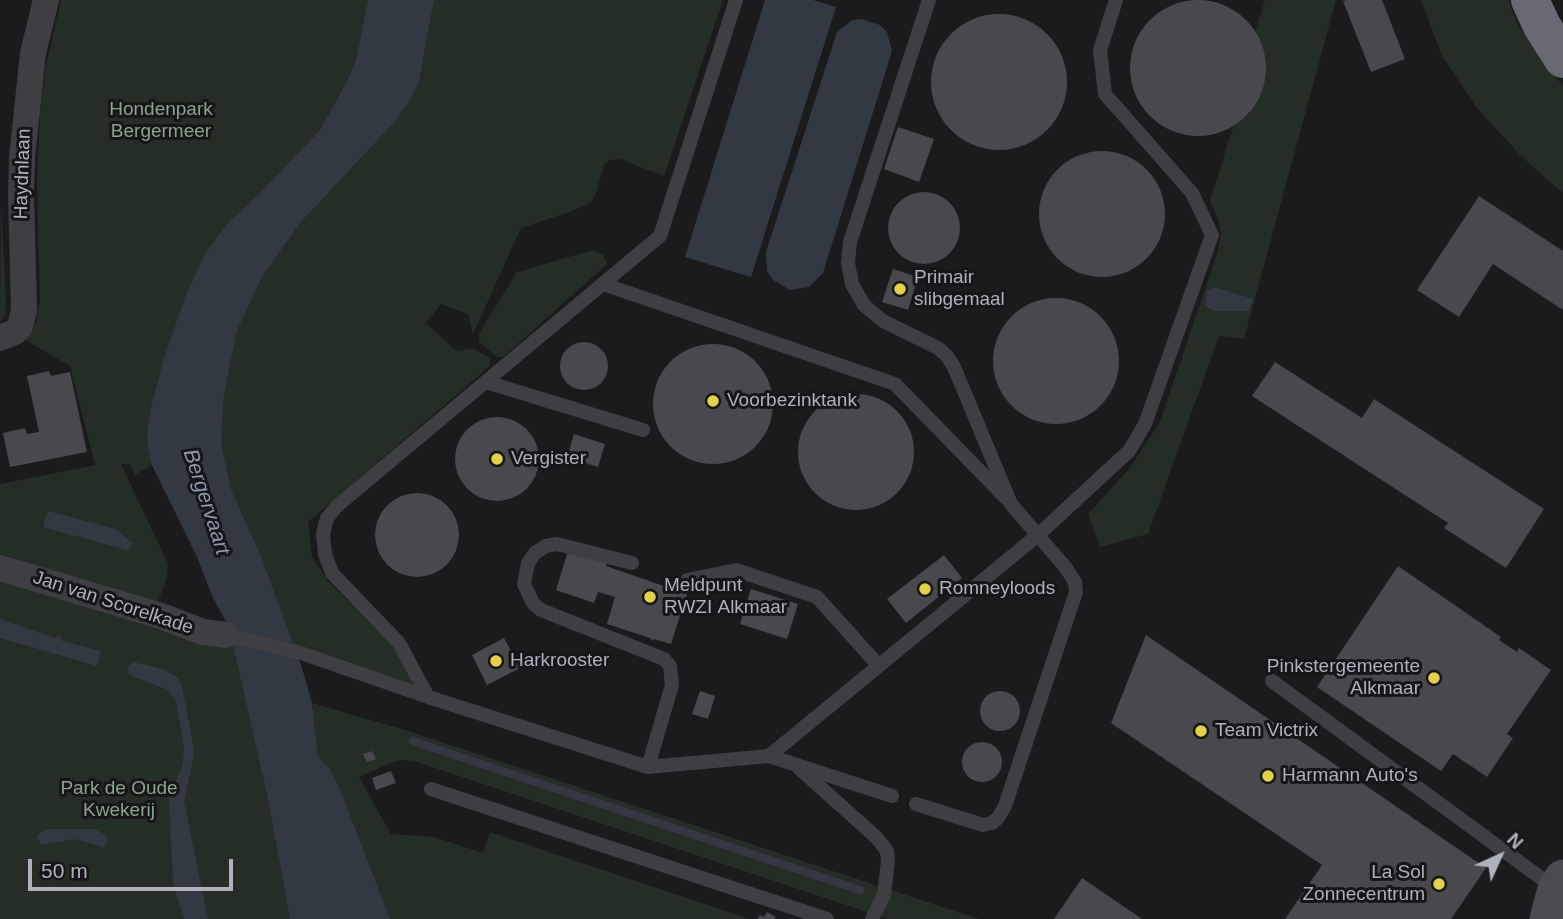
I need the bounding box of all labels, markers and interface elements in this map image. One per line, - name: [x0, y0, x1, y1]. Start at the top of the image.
- park label: Hondenpark Bergermeer: [109, 99, 213, 143]
- street label: Haydnlaan: [10, 128, 36, 220]
- place label: Primair slibgemaal: [914, 267, 1005, 311]
- marker: Primair slibgemaal: [892, 281, 908, 297]
- place label: Voorbezinktank: [727, 390, 857, 412]
- marker: Voorbezinktank: [705, 393, 721, 409]
- water label: Bergervaart: [177, 446, 235, 558]
- place label: Vergister: [511, 448, 586, 470]
- marker: Vergister: [489, 451, 505, 467]
- street label: Jan van Scorelkade: [30, 566, 196, 640]
- place label: Meldpunt RWZI Alkmaar: [664, 575, 787, 619]
- place label: Romneyloods: [939, 578, 1055, 600]
- marker: Romneyloods: [917, 581, 933, 597]
- marker: Meldpunt RWZI Alkmaar: [642, 589, 658, 605]
- place label: Harkrooster: [510, 650, 609, 672]
- marker: Harkrooster: [488, 653, 504, 669]
- place label: Pinkstergemeente Alkmaar: [1267, 656, 1420, 700]
- marker: Pinkstergemeente Alkmaar: [1426, 670, 1442, 686]
- place label: Team Victrix: [1215, 720, 1318, 742]
- marker: Team Victrix: [1193, 723, 1209, 739]
- place label: Harmann Auto's: [1282, 765, 1418, 787]
- marker: Harmann Auto's: [1260, 768, 1276, 784]
- park label: Park de Oude Kwekerij: [60, 778, 178, 822]
- north arrow: [1465, 821, 1535, 891]
- text: N: [1503, 829, 1527, 853]
- scale bar: [32, 846, 236, 890]
- text: 50 m: [41, 859, 88, 882]
- place label: La Sol Zonnecentrum: [1302, 862, 1425, 906]
- marker: La Sol Zonnecentrum: [1431, 876, 1447, 892]

